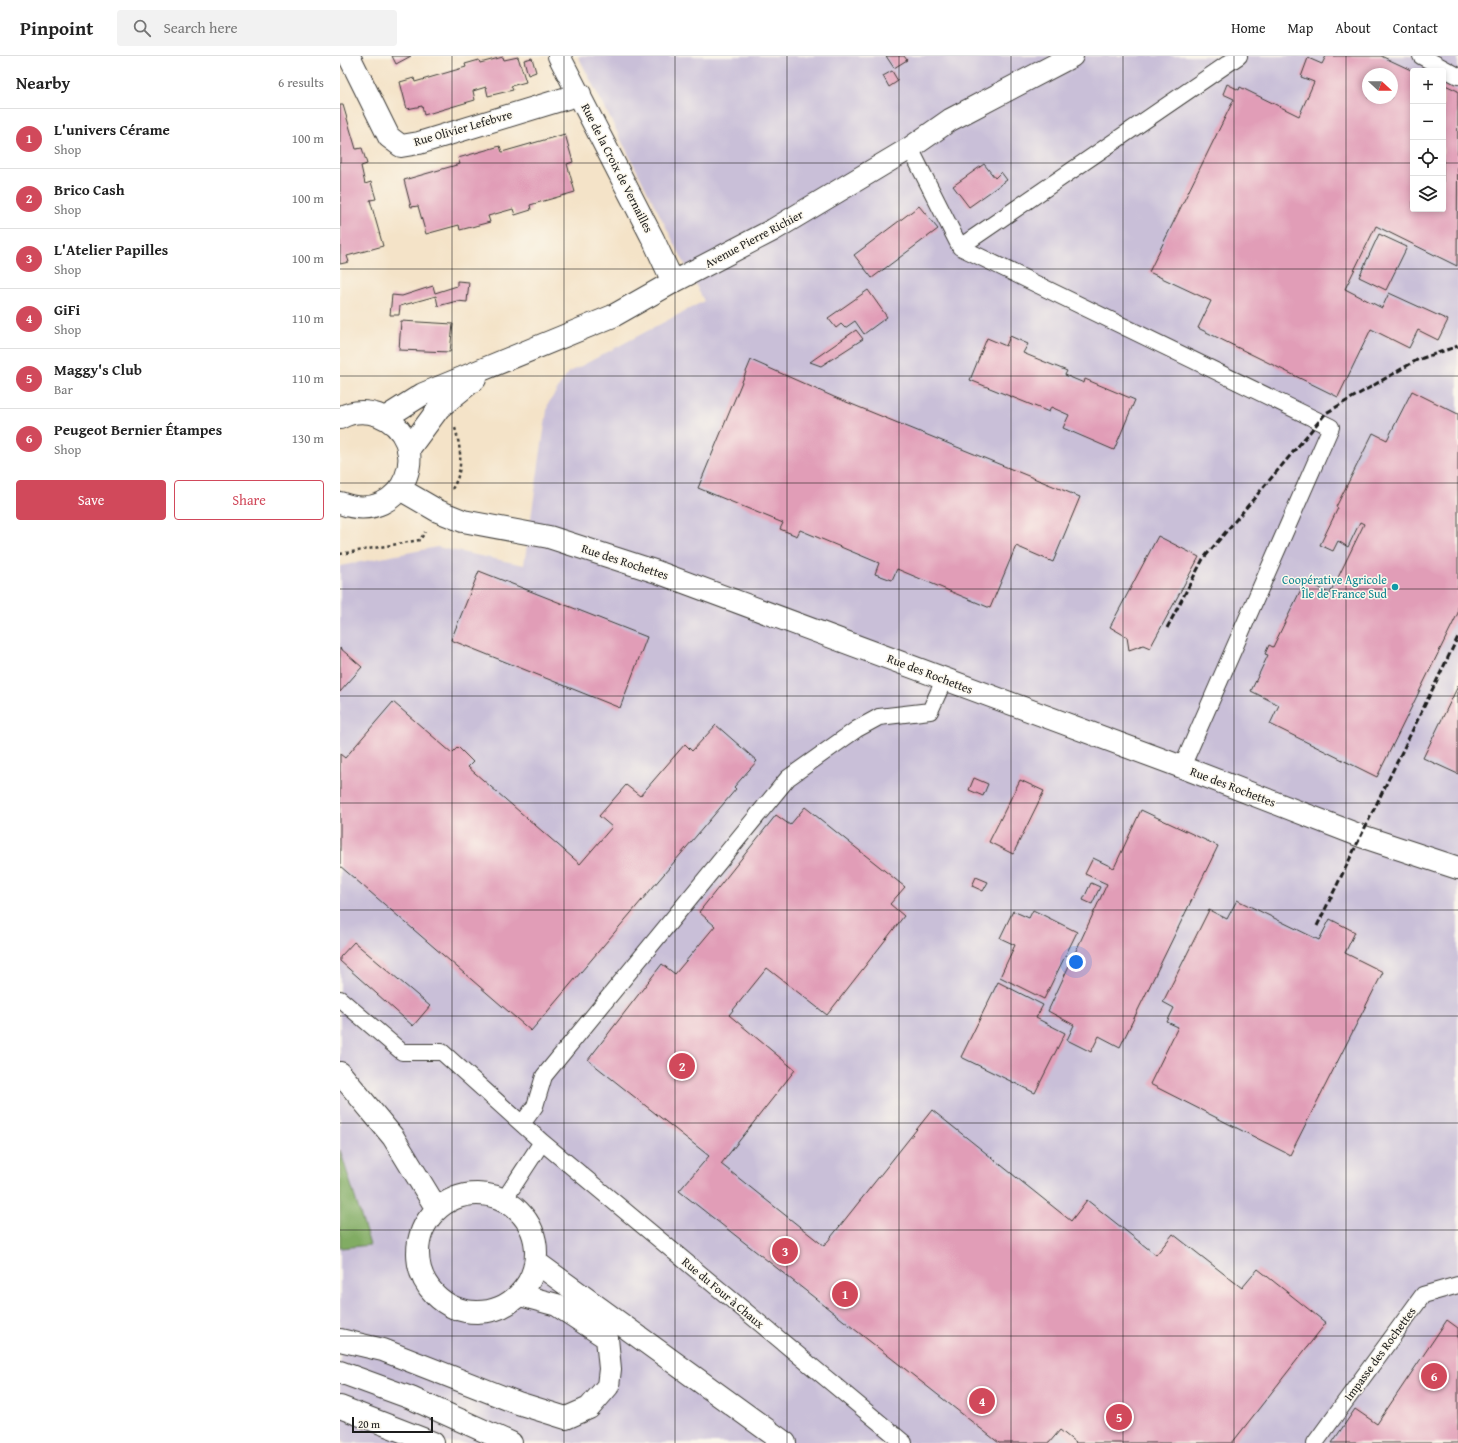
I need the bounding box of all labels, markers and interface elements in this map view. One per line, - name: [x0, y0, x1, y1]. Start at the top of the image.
- search box: [117, 10, 397, 46]
- text: Pinpoint: [20, 14, 93, 42]
- icon: search: [131, 17, 153, 39]
- text: Search here: [163, 17, 237, 38]
- text: Home: [1231, 18, 1266, 38]
- text: Map: [1288, 18, 1313, 38]
- text: About: [1335, 18, 1371, 38]
- text: Contact: [1393, 18, 1438, 38]
- north arrow: [1362, 68, 1398, 104]
- map controls: [1410, 68, 1446, 212]
- button: +: [1410, 68, 1446, 104]
- text: Nearby: [16, 70, 70, 95]
- text: 6 results: [278, 73, 324, 92]
- street label: Rue de la Croix de Vernailles: [577, 100, 658, 235]
- button: −: [1410, 104, 1446, 140]
- street label: Rue Olivier Lefebvre: [412, 105, 514, 150]
- text: L'univers Cérame: [54, 119, 170, 140]
- text: 1: [26, 129, 32, 148]
- text: 100 m: [292, 129, 324, 148]
- text: Shop: [54, 140, 81, 159]
- button: locate: [1410, 140, 1446, 176]
- button: layers: [1410, 176, 1446, 212]
- text: Brico Cash: [54, 179, 125, 200]
- text: 2: [26, 189, 32, 208]
- text: 100 m: [292, 189, 324, 208]
- text: Shop: [54, 200, 81, 219]
- street label: Avenue Pierre Richier: [702, 205, 806, 272]
- text: L'Atelier Papilles: [54, 239, 168, 260]
- text: 3: [26, 249, 32, 268]
- text: 100 m: [292, 249, 324, 268]
- text: Shop: [54, 260, 81, 279]
- text: GiFi: [54, 299, 80, 320]
- text: 4: [26, 309, 32, 328]
- text: 110 m: [292, 309, 324, 328]
- text: Shop: [54, 320, 81, 339]
- text: Maggy's Club: [54, 359, 142, 380]
- text: 5: [26, 369, 32, 388]
- text: 110 m: [292, 369, 324, 388]
- text: Bar: [54, 380, 73, 399]
- text: Peugeot Bernier Étampes: [54, 419, 222, 440]
- text: 6: [26, 429, 32, 448]
- text: 130 m: [292, 429, 324, 448]
- text: Shop: [54, 440, 81, 459]
- button: Save: [16, 480, 166, 520]
- button: Share: [174, 480, 324, 520]
- street label: Rue des Rochettes: [579, 539, 671, 584]
- place label: Coopérative Agricole Île de France Sud: [1282, 571, 1388, 602]
- marker: Coopérative Agricole Île de France Sud: [1390, 582, 1400, 592]
- street label: Rue des Rochettes: [885, 649, 976, 698]
- street label: Rue des Rochettes: [1188, 762, 1279, 811]
- your location: [1066, 952, 1086, 972]
- pin: 2: [669, 1051, 695, 1081]
- pin: 3: [772, 1236, 798, 1266]
- street label: Rue du Four à Chaux: [679, 1253, 769, 1333]
- pin: 1: [832, 1279, 858, 1309]
- street label: Impasse des Rochettes: [1340, 1303, 1420, 1404]
- pin: 6: [1421, 1361, 1447, 1391]
- pin: 4: [969, 1386, 995, 1416]
- pin: 5: [1106, 1402, 1132, 1432]
- scale bar: [352, 1415, 433, 1434]
- text: 20 m: [358, 1416, 380, 1432]

